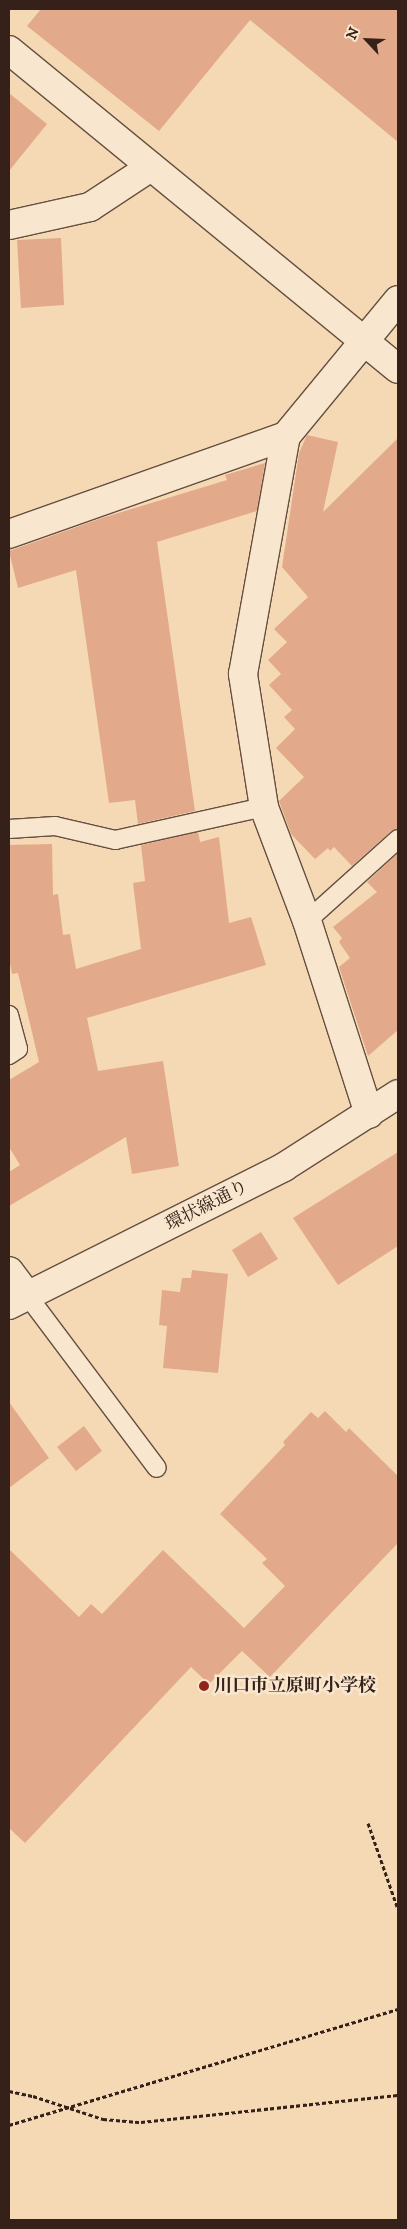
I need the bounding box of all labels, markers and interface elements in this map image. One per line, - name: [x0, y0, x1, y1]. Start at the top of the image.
- north arrow: [342, 15, 392, 65]
- text: N: [343, 25, 364, 43]
- street label: 環状線通り: [162, 1176, 252, 1236]
- place label: 川口市立原町小学校: [214, 1675, 376, 1697]
- marker: 川口市立原町小学校: [198, 1680, 210, 1692]

